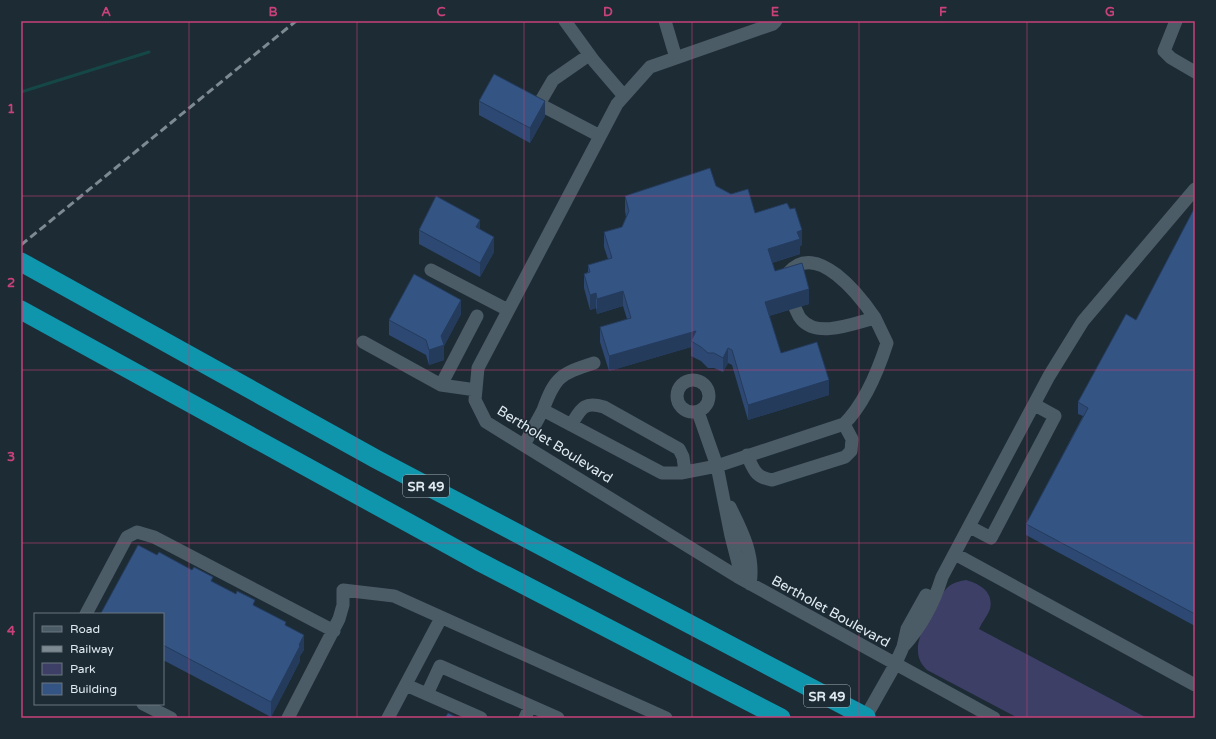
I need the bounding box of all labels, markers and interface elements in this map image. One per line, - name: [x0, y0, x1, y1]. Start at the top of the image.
- text: A: [101, 4, 111, 20]
- text: B: [268, 4, 278, 20]
- text: C: [436, 4, 446, 20]
- text: D: [603, 4, 613, 20]
- text: E: [771, 4, 779, 20]
- text: F: [939, 4, 947, 20]
- text: G: [1105, 4, 1115, 20]
- text: 1: [7, 101, 15, 117]
- text: 2: [7, 275, 15, 291]
- street label: Bertholet Boulevard: [494, 402, 616, 487]
- text: 3: [7, 449, 15, 465]
- road number: SR 49: [403, 475, 449, 497]
- street label: Bertholet Boulevard: [769, 572, 893, 651]
- legend: [34, 613, 164, 705]
- text: Road: [70, 622, 100, 636]
- text: 4: [7, 623, 16, 639]
- text: Railway: [70, 642, 114, 656]
- text: Park: [70, 662, 96, 676]
- text: Building: [70, 682, 117, 696]
- road number: SR 49: [804, 685, 850, 707]

